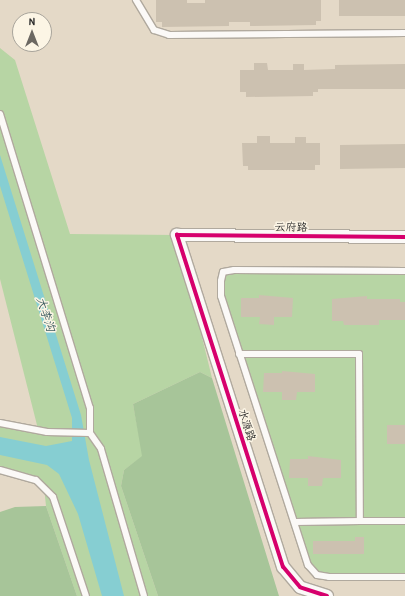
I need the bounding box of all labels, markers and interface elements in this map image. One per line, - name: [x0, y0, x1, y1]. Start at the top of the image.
- north arrow: [12, 12, 52, 52]
- text: N: [29, 14, 35, 28]
- street label: 云府路: [274, 220, 308, 234]
- water label: 大李沟: [34, 295, 58, 333]
- street label: 水源路: [236, 407, 258, 443]

